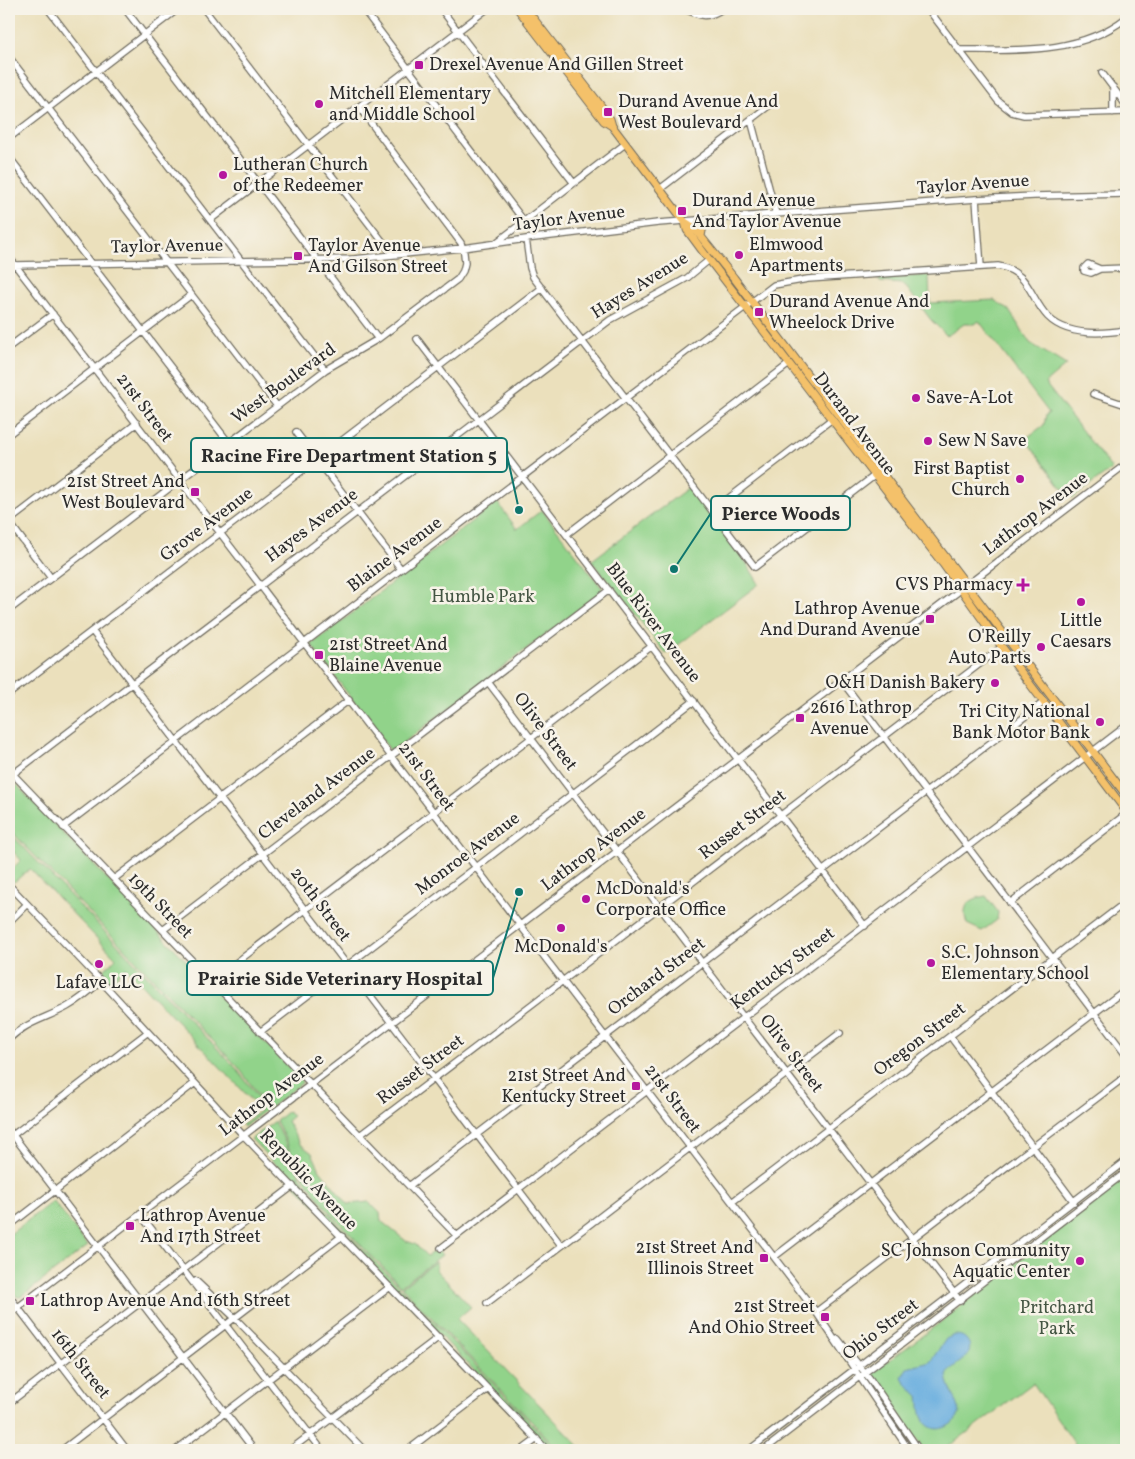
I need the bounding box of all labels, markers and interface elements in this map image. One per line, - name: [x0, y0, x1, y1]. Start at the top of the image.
- place label: Drexel Avenue And Gillen Street: [429, 53, 684, 78]
- marker: Drexel Avenue And Gillen Street: [413, 59, 425, 71]
- place label: Mitchell Elementary and Middle School: [329, 82, 491, 128]
- place label: Durand Avenue And West Boulevard: [618, 90, 778, 136]
- marker: Mitchell Elementary and Middle School: [313, 98, 325, 110]
- marker: Durand Avenue And West Boulevard: [602, 106, 614, 118]
- place label: Lutheran Church of the Redeemer: [233, 153, 368, 199]
- marker: Lutheran Church of the Redeemer: [217, 169, 229, 181]
- street label: Taylor Avenue: [916, 169, 1030, 201]
- place label: Durand Avenue And Taylor Avenue: [692, 189, 841, 235]
- street label: Taylor Avenue: [512, 200, 626, 238]
- marker: Durand Avenue And Taylor Avenue: [676, 205, 688, 217]
- place label: Elmwood Apartments: [749, 233, 843, 279]
- street label: Taylor Avenue: [110, 234, 224, 260]
- place label: Taylor Avenue And Gilson Street: [308, 234, 448, 280]
- street label: Hayes Avenue: [587, 246, 693, 326]
- marker: Elmwood Apartments: [733, 249, 745, 261]
- marker: Taylor Avenue And Gilson Street: [292, 250, 304, 262]
- place label: Durand Avenue And Wheelock Drive: [769, 290, 929, 336]
- marker: Durand Avenue And Wheelock Drive: [753, 306, 765, 318]
- street label: West Boulevard: [227, 338, 341, 430]
- street label: Durand Avenue: [807, 367, 901, 481]
- street label: 21st Street: [110, 368, 178, 448]
- place label: Save-A-Lot: [926, 386, 1013, 411]
- marker: Save-A-Lot: [910, 392, 922, 404]
- place label: Sew N Save: [938, 429, 1026, 454]
- marker: Sew N Save: [922, 435, 934, 447]
- callout: Racine Fire Department Station 5: [191, 438, 507, 472]
- text: Racine Fire Department Station 5: [201, 444, 497, 470]
- place label: First Baptist Church: [914, 457, 1010, 503]
- street label: Lathrop Avenue: [978, 466, 1094, 562]
- place label: 21st Street And West Boulevard: [61, 470, 185, 516]
- marker: First Baptist Church: [1014, 473, 1026, 485]
- street label: Grove Avenue: [155, 482, 259, 568]
- street label: Hayes Avenue: [260, 483, 364, 569]
- marker: 21st Street And West Boulevard: [189, 486, 201, 498]
- callout: Pierce Woods: [711, 496, 850, 530]
- text: Pierce Woods: [722, 502, 841, 528]
- street label: Blaine Avenue: [342, 511, 448, 599]
- street label: Blue River Avenue: [600, 558, 706, 688]
- place label: CVS Pharmacy: [896, 573, 1013, 598]
- marker: CVS Pharmacy: [1017, 579, 1029, 591]
- park label: Humble Park: [431, 585, 535, 610]
- marker: Little Caesars: [1075, 596, 1087, 608]
- place label: Lathrop Avenue And Durand Avenue: [760, 597, 920, 643]
- place label: Little Caesars: [1050, 609, 1112, 655]
- marker: Lathrop Avenue And Durand Avenue: [924, 613, 936, 625]
- place label: O'Reilly Auto Parts: [948, 625, 1031, 671]
- place label: 21st Street And Blaine Avenue: [329, 633, 448, 679]
- marker: O'Reilly Auto Parts: [1035, 641, 1047, 653]
- marker: 21st Street And Blaine Avenue: [313, 649, 325, 661]
- place label: O&H Danish Bakery: [826, 671, 985, 696]
- marker: O&H Danish Bakery: [989, 677, 1001, 689]
- street label: Olive Street: [507, 688, 583, 776]
- place label: 2616 Lathrop Avenue: [810, 696, 912, 742]
- place label: Tri City National Bank Motor Bank: [952, 700, 1090, 746]
- marker: 2616 Lathrop Avenue: [794, 712, 806, 724]
- marker: Tri City National Bank Motor Bank: [1094, 716, 1106, 728]
- street label: 21st Street: [392, 737, 460, 817]
- street label: Cleveland Avenue: [253, 742, 381, 846]
- street label: Russet Street: [694, 784, 792, 866]
- street label: Lathrop Avenue: [536, 802, 652, 898]
- street label: Monroe Avenue: [411, 806, 525, 902]
- street label: 20th Street: [283, 862, 357, 948]
- street label: 19th Street: [122, 867, 198, 945]
- place label: McDonald's Corporate Office: [596, 877, 726, 923]
- marker: McDonald's Corporate Office: [580, 893, 592, 905]
- marker: McDonald's: [555, 922, 567, 934]
- street label: Kentucky Street: [726, 922, 840, 1016]
- street label: Orchard Street: [603, 932, 711, 1022]
- place label: McDonald's: [514, 935, 608, 960]
- place label: S.C. Johnson Elementary School: [941, 941, 1089, 987]
- marker: S.C. Johnson Elementary School: [925, 957, 937, 969]
- marker: Lafave LLC: [93, 958, 105, 970]
- callout: Prairie Side Veterinary Hospital: [187, 961, 493, 995]
- text: Prairie Side Veterinary Hospital: [197, 967, 483, 993]
- place label: Lafave LLC: [56, 971, 143, 996]
- street label: Oregon Street: [869, 997, 971, 1083]
- street label: Olive Street: [753, 1010, 829, 1098]
- street label: Russet Street: [372, 1029, 470, 1111]
- street label: Lathrop Avenue: [214, 1047, 330, 1143]
- street label: 21st Street: [638, 1059, 706, 1139]
- place label: 21st Street And Kentucky Street: [501, 1064, 626, 1110]
- marker: 21st Street And Kentucky Street: [630, 1080, 642, 1092]
- street label: Republic Avenue: [253, 1124, 363, 1236]
- place label: Lathrop Avenue And 17th Street: [140, 1204, 266, 1250]
- marker: Lathrop Avenue And 17th Street: [124, 1220, 136, 1232]
- place label: 21st Street And Illinois Street: [635, 1236, 754, 1282]
- place label: SC Johnson Community Aquatic Center: [881, 1239, 1070, 1285]
- marker: 21st Street And Illinois Street: [758, 1252, 770, 1264]
- marker: SC Johnson Community Aquatic Center: [1074, 1255, 1086, 1267]
- place label: Lathrop Avenue And 16th Street: [40, 1289, 290, 1314]
- street label: Ohio Street: [838, 1293, 924, 1367]
- marker: Lathrop Avenue And 16th Street: [24, 1295, 36, 1307]
- place label: 21st Street And Ohio Street: [688, 1295, 815, 1341]
- park label: Pritchard Park: [1020, 1296, 1094, 1342]
- marker: 21st Street And Ohio Street: [819, 1311, 831, 1323]
- street label: 16th Street: [44, 1323, 116, 1405]

